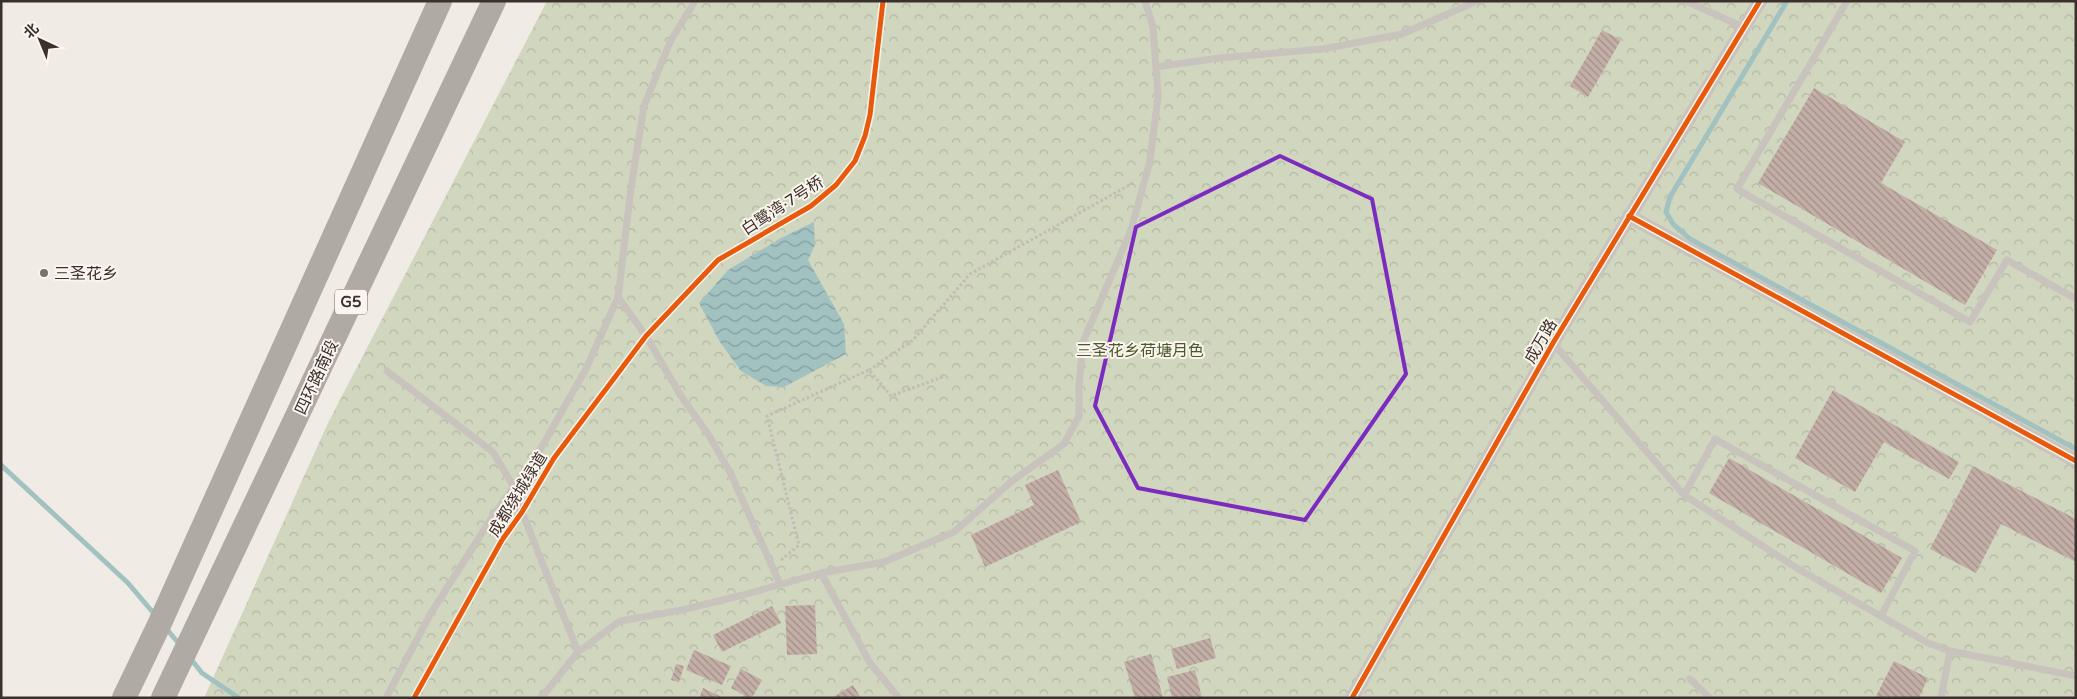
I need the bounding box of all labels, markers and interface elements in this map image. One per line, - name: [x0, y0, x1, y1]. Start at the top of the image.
- north arrow: [15, 15, 65, 65]
- text: 北: [20, 20, 42, 42]
- street label: 白鹭湾·7号桥: [738, 172, 827, 240]
- place label: 三圣花乡: [54, 264, 118, 284]
- marker: 三圣花乡: [38, 267, 50, 279]
- road number: G5: [335, 290, 367, 314]
- street label: 成万路: [1520, 316, 1562, 367]
- street label: 四环路南段: [291, 337, 343, 418]
- park label: 三圣花乡荷塘月色: [1076, 341, 1204, 361]
- street label: 成都绕城绿道: [484, 449, 552, 541]

